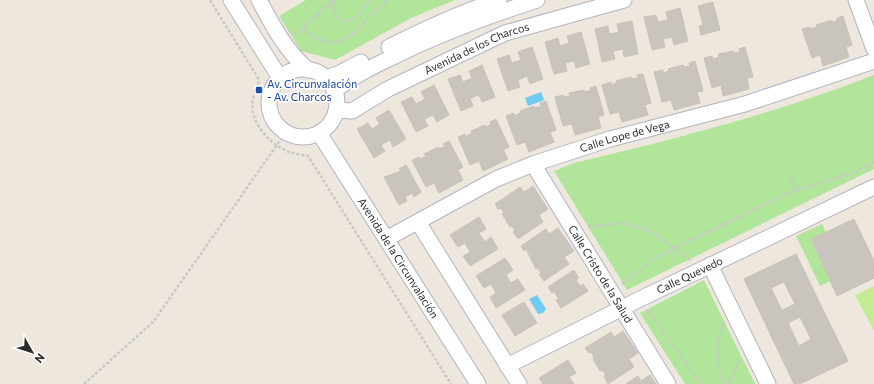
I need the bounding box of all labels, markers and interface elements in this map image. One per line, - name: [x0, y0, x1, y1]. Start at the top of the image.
- street label: Avenida de los Charcos: [422, 20, 530, 77]
- place label: Av. Circunvalación - Av. Charcos: [267, 77, 357, 103]
- marker: Av. Circunvalación - Av. Charcos: [254, 85, 264, 95]
- street label: Calle Lope de Vega: [578, 117, 671, 154]
- street label: Avenida de la Circunvalación: [356, 195, 442, 320]
- street label: Calle Cristo de la Salud: [566, 222, 636, 325]
- street label: Calle Quevedo: [654, 253, 725, 296]
- north arrow: [12, 332, 52, 372]
- text: N: [33, 351, 48, 366]

